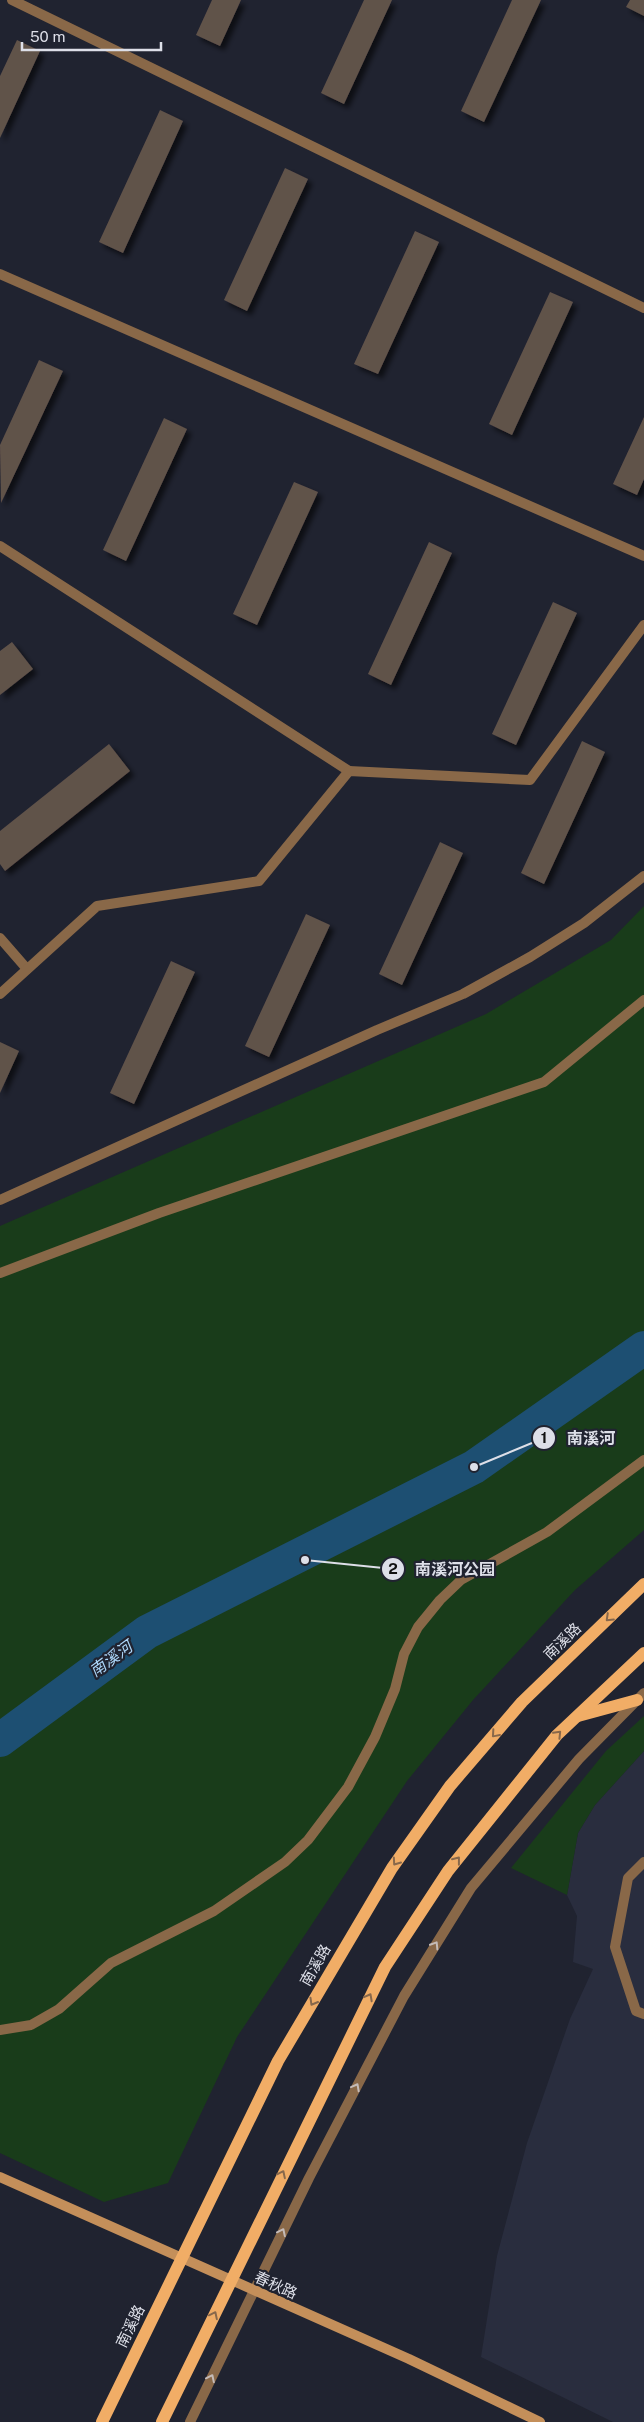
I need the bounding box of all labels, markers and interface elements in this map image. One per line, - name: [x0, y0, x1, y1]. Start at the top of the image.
- scale bar: [22, 20, 161, 52]
- text: 50 m: [30, 28, 65, 45]
- callout: 南溪河: [532, 1423, 625, 1454]
- text: 1: [541, 1429, 547, 1446]
- text: 南溪河: [567, 1429, 615, 1448]
- callout: 南溪河公园: [380, 1554, 505, 1585]
- text: 2: [388, 1560, 398, 1577]
- text: 南溪河公园: [415, 1560, 495, 1579]
- one-way arrow: [606, 1612, 615, 1621]
- street label: 南溪路: [540, 1619, 584, 1663]
- water label: 南溪河: [86, 1635, 138, 1681]
- one-way arrow: [492, 1728, 501, 1737]
- one-way arrow: [553, 1730, 562, 1739]
- one-way arrow: [393, 1856, 402, 1866]
- one-way arrow: [451, 1857, 459, 1866]
- street label: 南溪路: [296, 1941, 334, 1989]
- one-way arrow: [429, 1942, 439, 1951]
- one-way arrow: [363, 1993, 373, 2002]
- one-way arrow: [309, 1996, 319, 2005]
- one-way arrow: [350, 2083, 360, 2092]
- one-way arrow: [276, 2170, 286, 2179]
- one-way arrow: [276, 2228, 286, 2237]
- street label: 春秋路: [252, 2268, 300, 2302]
- street label: 南溪路: [112, 2302, 148, 2350]
- one-way arrow: [207, 2311, 218, 2320]
- one-way arrow: [205, 2374, 215, 2383]

